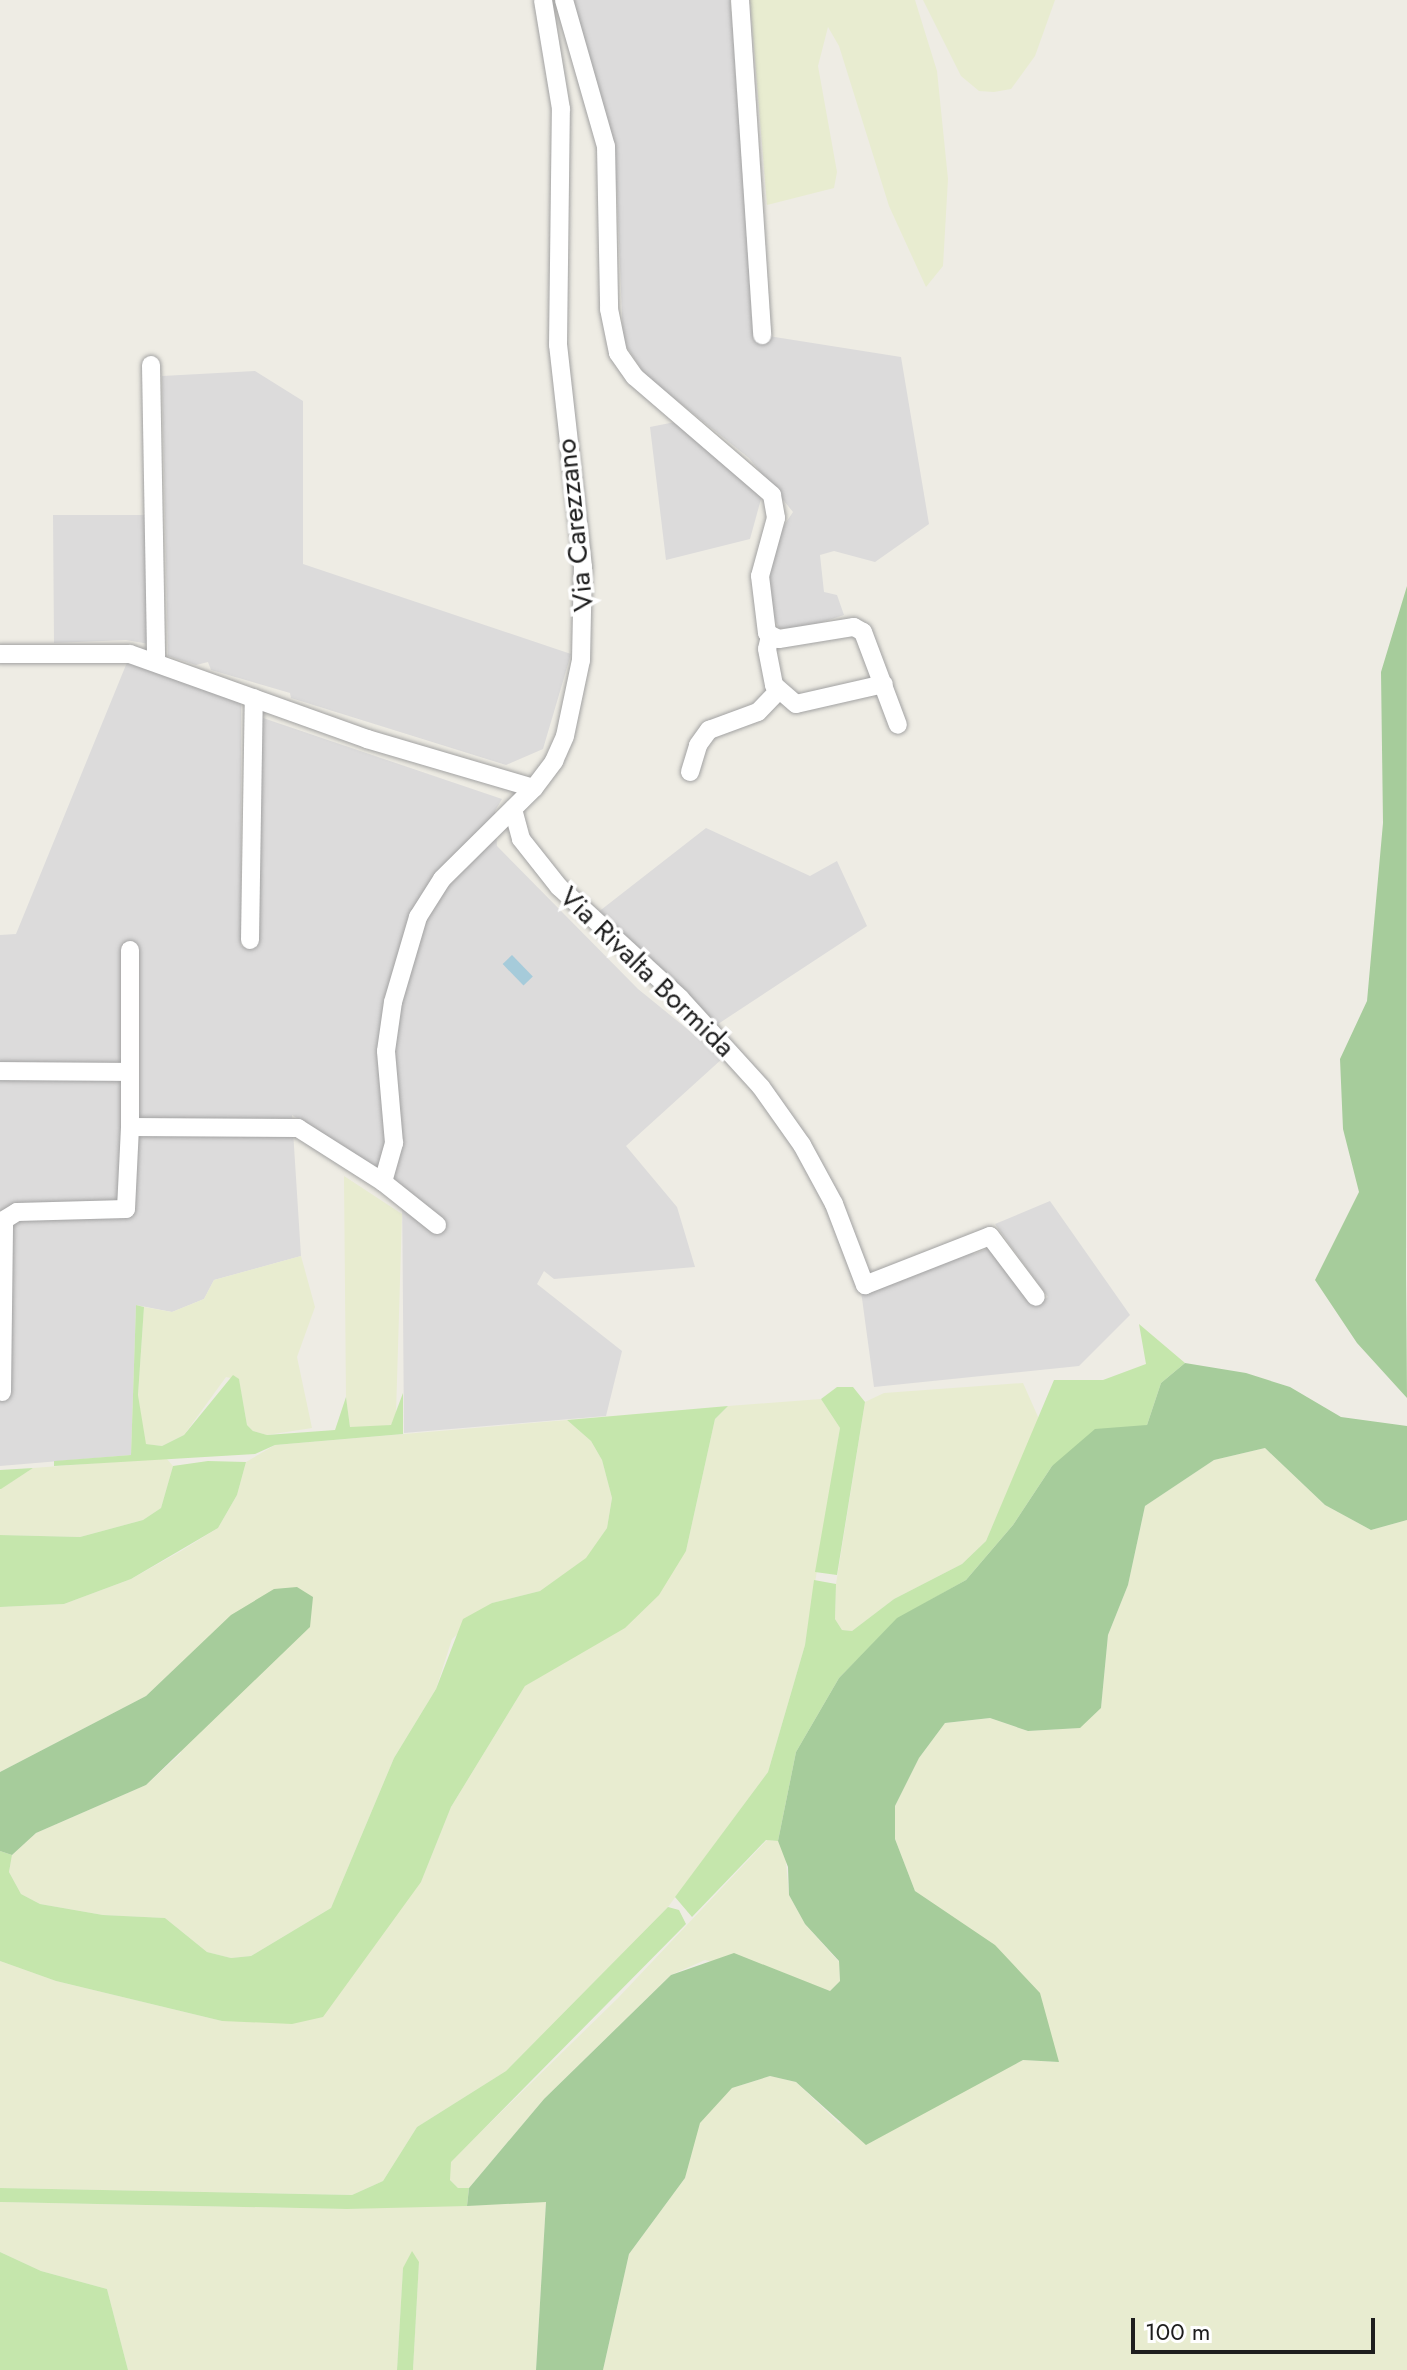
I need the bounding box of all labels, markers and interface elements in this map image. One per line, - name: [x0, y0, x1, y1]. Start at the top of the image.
- street label: Via Carezzano: [549, 437, 601, 613]
- street label: Via Rivalta Bormida: [552, 880, 742, 1064]
- scale bar: [1135, 2302, 1379, 2352]
- text: 100 m: [1145, 2314, 1211, 2349]

